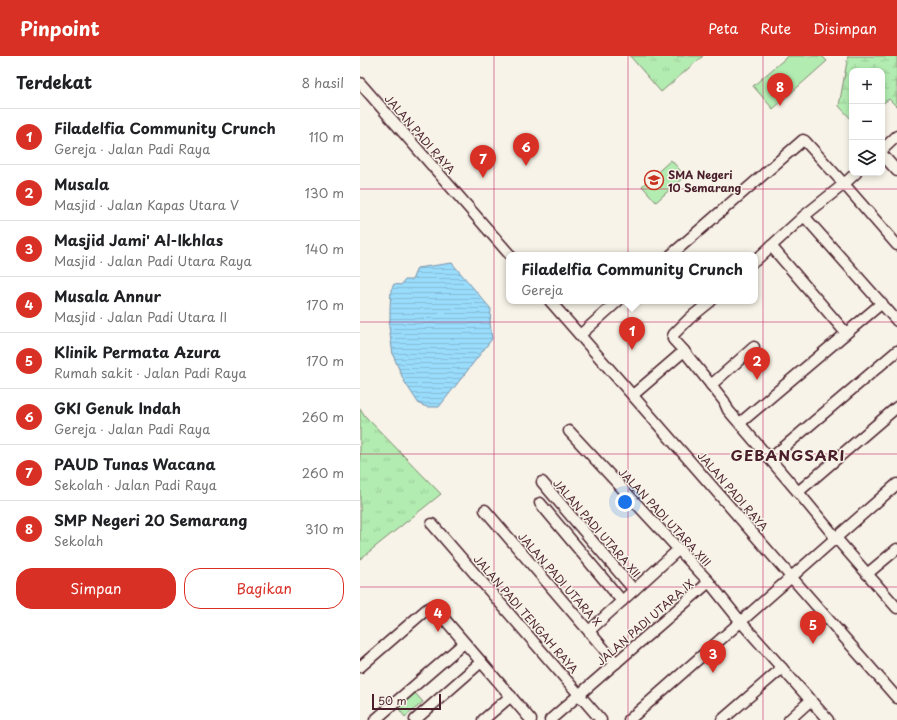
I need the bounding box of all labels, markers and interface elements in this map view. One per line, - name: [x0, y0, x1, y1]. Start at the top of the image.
- text: Pinpoint: [20, 14, 100, 42]
- text: Peta: [708, 18, 738, 39]
- text: Rute: [760, 18, 791, 39]
- text: Disimpan: [813, 18, 877, 39]
- map controls: [849, 68, 885, 176]
- button: +: [849, 68, 885, 104]
- text: Terdekat: [16, 69, 92, 95]
- text: 8 hasil: [301, 73, 344, 92]
- pin: 8: [767, 73, 793, 106]
- street label: JALAN PADI RAYA: [381, 91, 460, 178]
- button: −: [849, 104, 885, 140]
- text: Filadelfia Community Crunch: [54, 116, 276, 139]
- text: 1: [26, 127, 32, 146]
- text: 110 m: [309, 127, 344, 146]
- pin: 6: [513, 133, 539, 166]
- text: Gereja · Jalan Padi Raya: [54, 139, 210, 158]
- button: layers: [849, 140, 885, 176]
- pin: 7: [470, 145, 496, 178]
- place label: SMA Negeri 10 Semarang: [668, 166, 742, 196]
- school or university icon: SMA Negeri 10 Semarang: [643, 169, 665, 191]
- text: Musala: [54, 172, 109, 195]
- text: 2: [24, 183, 34, 202]
- text: 130 m: [305, 183, 344, 202]
- text: Masjid · Jalan Kapas Utara V: [54, 195, 239, 214]
- text: Masjid Jami' Al-Ikhlas: [54, 228, 223, 251]
- text: 3: [25, 239, 33, 258]
- text: 140 m: [305, 239, 344, 258]
- text: Masjid · Jalan Padi Utara Raya: [54, 251, 252, 270]
- popup: [506, 252, 758, 304]
- text: Filadelfia Community Crunch: [521, 257, 743, 280]
- text: Gereja: [521, 280, 563, 299]
- text: Musala Annur: [54, 284, 161, 307]
- text: 4: [25, 295, 33, 314]
- text: 170 m: [306, 295, 344, 314]
- text: Masjid · Jalan Padi Utara II: [54, 307, 227, 326]
- pin: 1: [619, 317, 645, 350]
- text: Klinik Permata Azura: [54, 340, 221, 363]
- pin: 2: [744, 347, 770, 380]
- text: 5: [25, 351, 33, 370]
- text: 170 m: [306, 351, 344, 370]
- text: Rumah sakit · Jalan Padi Raya: [54, 363, 246, 382]
- text: GKI Genuk Indah: [54, 396, 181, 419]
- text: 6: [24, 407, 34, 426]
- text: 260 m: [302, 407, 344, 426]
- text: Gereja · Jalan Padi Raya: [54, 419, 210, 438]
- district label: GEBANGSARI: [731, 443, 845, 466]
- street label: JALAN PADI RAYA: [694, 448, 773, 535]
- text: PAUD Tunas Wacana: [54, 452, 216, 475]
- text: 7: [25, 463, 33, 482]
- text: 260 m: [302, 463, 344, 482]
- street label: JALAN PADI UTARA XIII: [615, 464, 715, 570]
- text: Sekolah · Jalan Padi Raya: [54, 475, 217, 494]
- street label: JALAN PADI UTARA XII: [550, 475, 644, 581]
- your location: [615, 492, 635, 512]
- text: SMP Negeri 20 Semarang: [54, 508, 247, 531]
- text: 8: [25, 519, 33, 538]
- text: 310 m: [305, 519, 344, 538]
- street label: JALAN PADI UTARA X: [515, 529, 605, 629]
- text: Sekolah: [54, 531, 103, 550]
- street label: JALAN PADI TENGAH RAYA: [470, 551, 582, 677]
- button: Simpan: [16, 568, 176, 609]
- button: Bagikan: [184, 568, 344, 609]
- street label: JALAN PADI UTARA IX: [592, 574, 698, 669]
- pin: 4: [425, 599, 451, 632]
- pin: 5: [800, 611, 826, 644]
- pin: 3: [700, 640, 726, 673]
- scale bar: [372, 692, 441, 711]
- text: 50 m: [378, 692, 407, 709]

